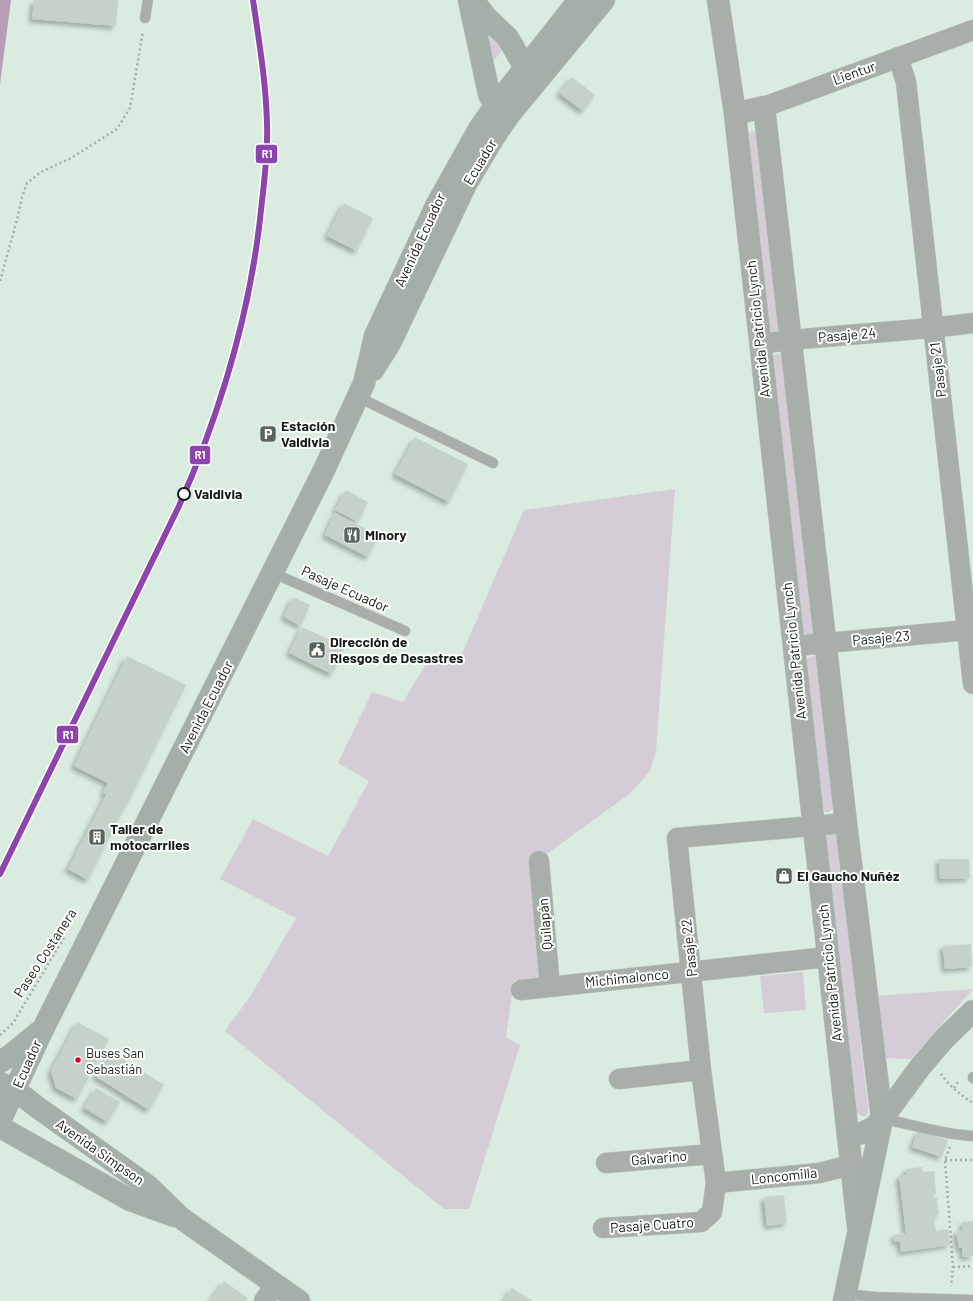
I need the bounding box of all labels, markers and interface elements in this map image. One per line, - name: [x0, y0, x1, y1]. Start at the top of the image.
- street label: Lientur: [830, 57, 878, 88]
- street label: Ecuador: [459, 136, 500, 188]
- line badge: R1: [255, 144, 278, 164]
- text: R1: [262, 147, 272, 160]
- street label: Avenida Ecuador: [390, 190, 449, 289]
- street label: Avenida Patricio Lynch: [742, 260, 773, 398]
- street label: Pasaje 24: [817, 323, 877, 346]
- street label: Pasaje 21: [926, 342, 949, 398]
- place label: Estación Valdivia: [281, 417, 335, 450]
- parking icon: Estación Valdivia: [258, 424, 278, 444]
- line badge: R1: [189, 445, 211, 465]
- text: R1: [195, 448, 205, 461]
- place label: Valdivia: [194, 485, 242, 502]
- marker: Valdivia: [177, 487, 191, 501]
- restaurant icon: Minory: [342, 525, 362, 545]
- place label: Minory: [365, 526, 407, 543]
- street label: Pasaje Ecuador: [299, 562, 391, 615]
- street label: Avenida Patricio Lynch: [778, 582, 809, 720]
- street label: Pasaje 23: [852, 627, 910, 648]
- place label: Dirección de Riesgos de Desastres: [330, 633, 463, 666]
- public building icon: Dirección de Riesgos de Desastres: [307, 640, 327, 660]
- street label: Avenida Ecuador: [175, 658, 236, 756]
- line badge: R1: [56, 725, 79, 744]
- text: R1: [63, 728, 73, 741]
- place label: Taller de motocarriles: [110, 820, 189, 853]
- building icon: Taller de motocarriles: [87, 827, 107, 847]
- shop icon: El Gaucho Nuñéz: [774, 866, 794, 886]
- place label: El Gaucho Nuñéz: [797, 867, 900, 884]
- street label: Quilapán: [534, 897, 555, 951]
- street label: Avenida Patricio Lynch: [814, 904, 845, 1042]
- street label: Paseo Costanera: [10, 905, 80, 1000]
- street label: Pasaje 22: [677, 918, 700, 978]
- street label: Michimalonco: [584, 965, 670, 990]
- street label: Ecuador: [8, 1037, 45, 1090]
- place label: Buses San Sebastián: [86, 1045, 144, 1077]
- marker: Buses San Sebastián: [73, 1055, 83, 1065]
- street label: Avenida Simpson: [53, 1115, 148, 1188]
- street label: Galvarino: [630, 1147, 688, 1168]
- street label: Loncomilla: [750, 1164, 818, 1187]
- street label: Pasaje Cuatro: [610, 1213, 694, 1236]

